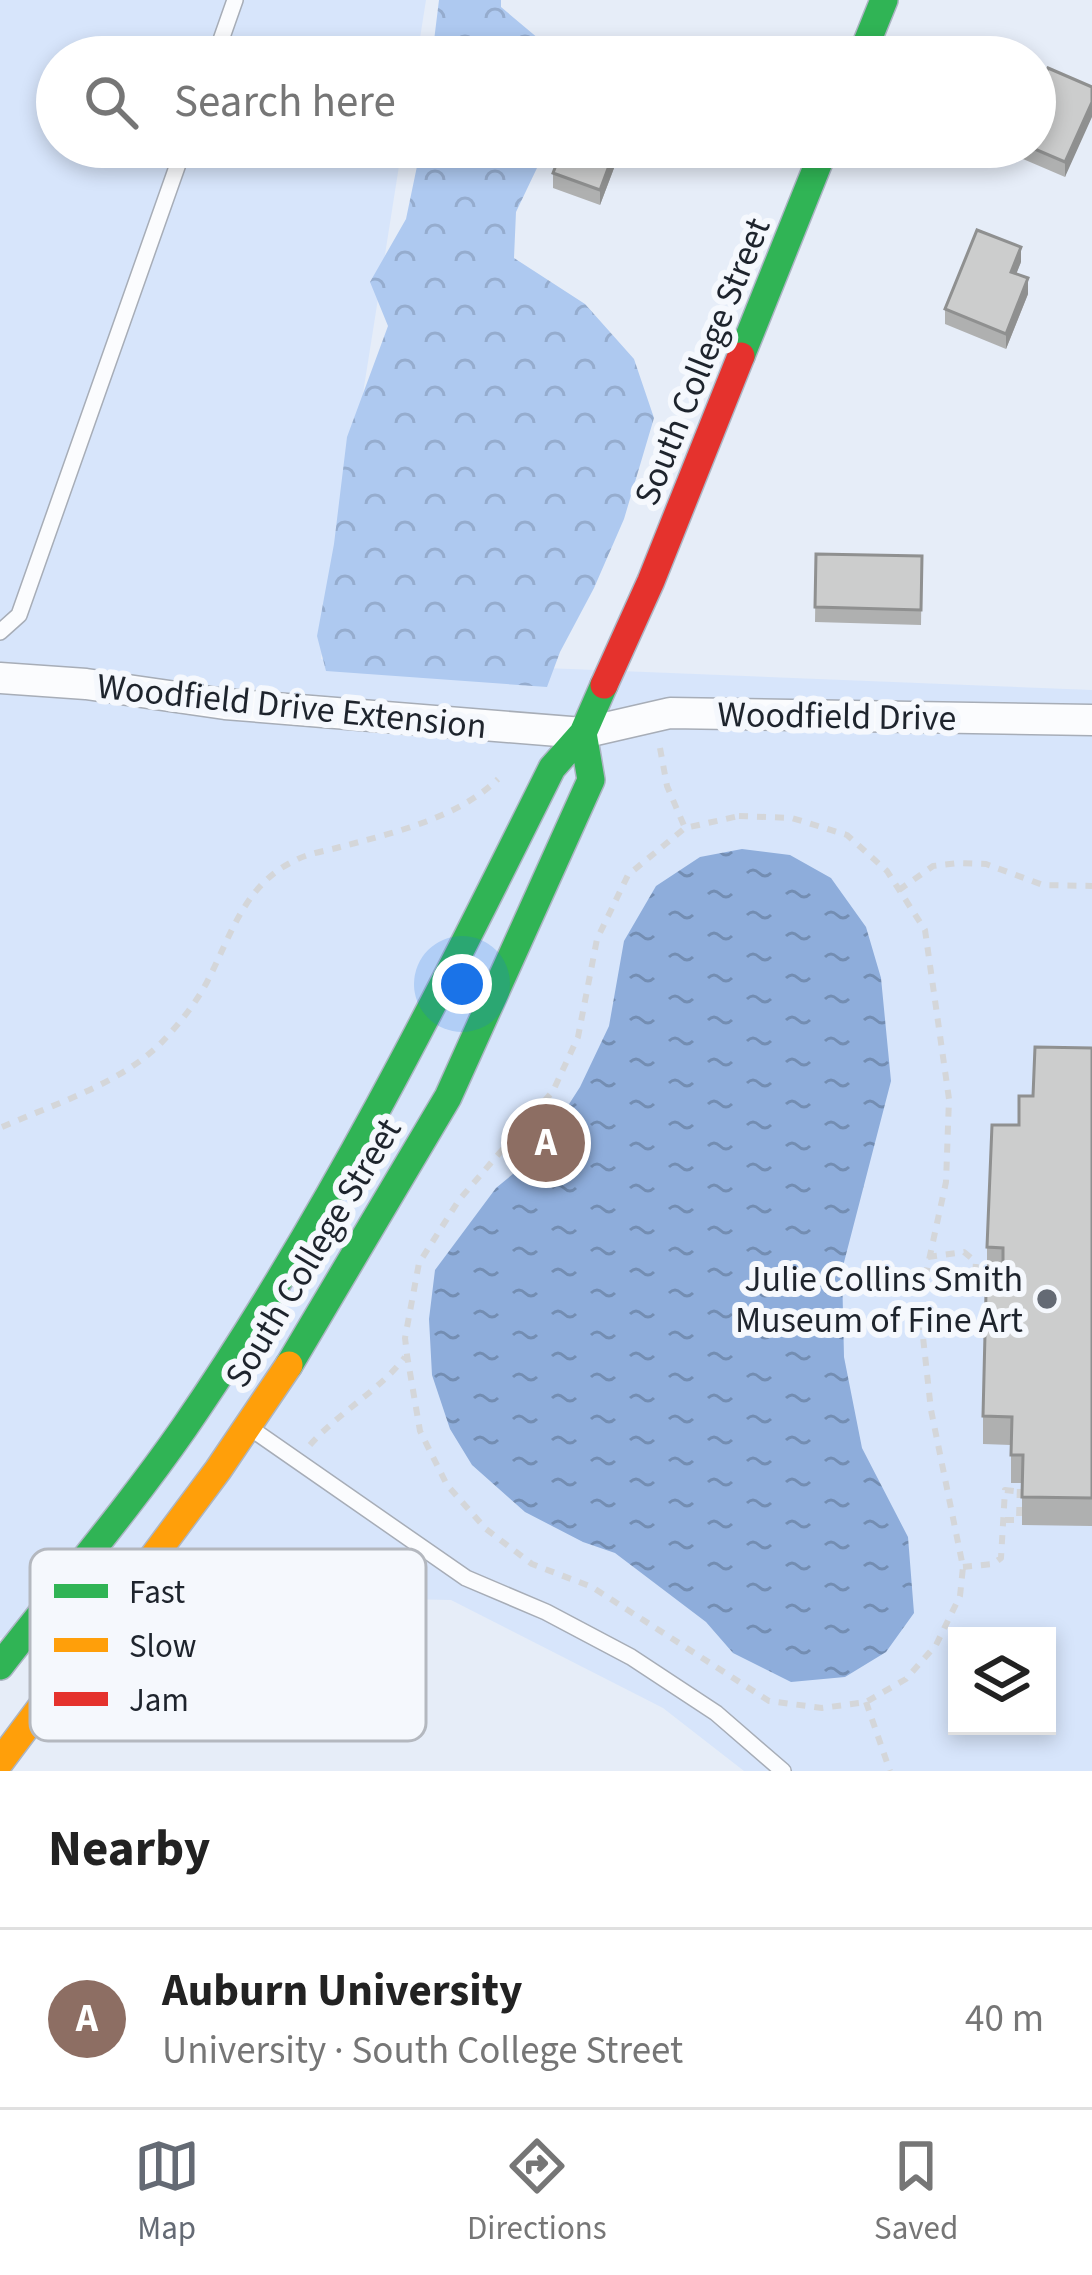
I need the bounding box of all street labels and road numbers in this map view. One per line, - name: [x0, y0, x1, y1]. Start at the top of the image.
- street label: South College Street: [621, 210, 783, 513]
- street label: Woodfield Drive Extension: [94, 661, 489, 752]
- street label: Woodfield Drive: [717, 689, 957, 744]
- street label: South College Street: [213, 1108, 414, 1397]

